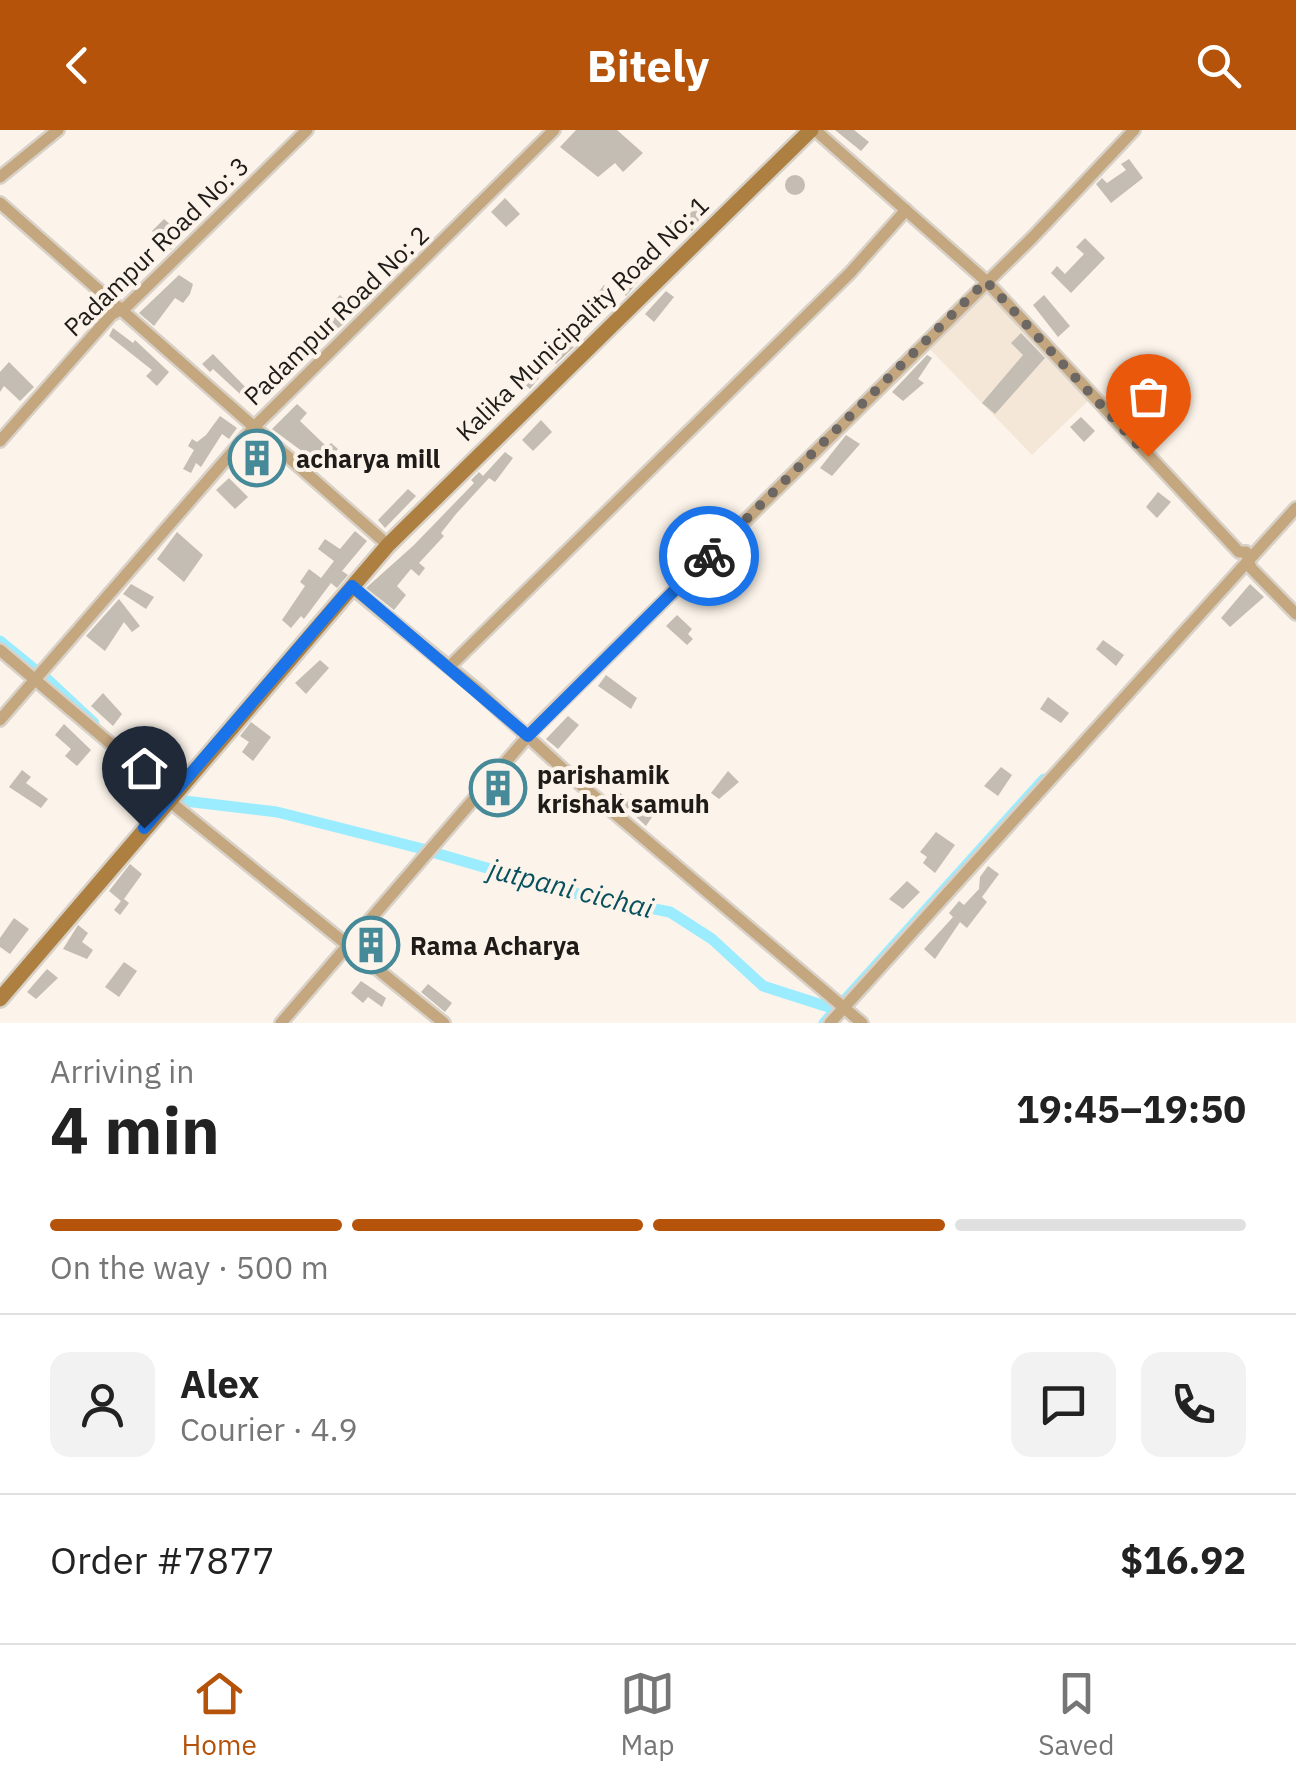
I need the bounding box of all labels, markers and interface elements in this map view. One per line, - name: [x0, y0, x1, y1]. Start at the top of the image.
- text: Bitely: [587, 36, 709, 94]
- icon: back: [50, 38, 105, 93]
- icon: search: [1191, 38, 1246, 93]
- street label: Padampur Road No: 3: [56, 149, 256, 343]
- street label: Kalika Municipality Road No: 1: [449, 188, 715, 448]
- street label: Padampur Road No: 2: [236, 218, 436, 412]
- pin: [1106, 354, 1191, 457]
- icon: bag: [1121, 369, 1176, 424]
- building icon: acharya mill: [227, 428, 287, 488]
- place label: acharya mill: [296, 442, 441, 475]
- courier: [659, 506, 759, 606]
- icon: bike: [682, 529, 737, 584]
- pin: [102, 726, 187, 829]
- icon: home: [117, 741, 172, 796]
- building icon: parishamik krishak samuh: [468, 758, 528, 818]
- place label: parishamik krishak samuh: [537, 758, 710, 820]
- water label: jutpani cichai: [482, 849, 658, 926]
- building icon: Rama Acharya: [341, 915, 401, 975]
- place label: Rama Acharya: [410, 929, 580, 962]
- text: Arriving in: [50, 1050, 195, 1092]
- text: 19:45–19:50: [1016, 1084, 1246, 1133]
- text: 4 min: [50, 1087, 220, 1172]
- text: On the way · 500 m: [50, 1246, 329, 1288]
- button: person: [50, 1352, 155, 1457]
- button: chat: [1011, 1352, 1116, 1457]
- button: phone: [1141, 1352, 1246, 1457]
- text: Alex: [180, 1359, 260, 1408]
- text: Courier · 4.9: [180, 1408, 358, 1450]
- text: Order #7877: [50, 1535, 275, 1584]
- text: $16.92: [1120, 1535, 1246, 1584]
- tab: Home: [182, 1666, 257, 1763]
- tab: Map: [620, 1666, 675, 1763]
- tab: Saved: [1038, 1666, 1114, 1763]

